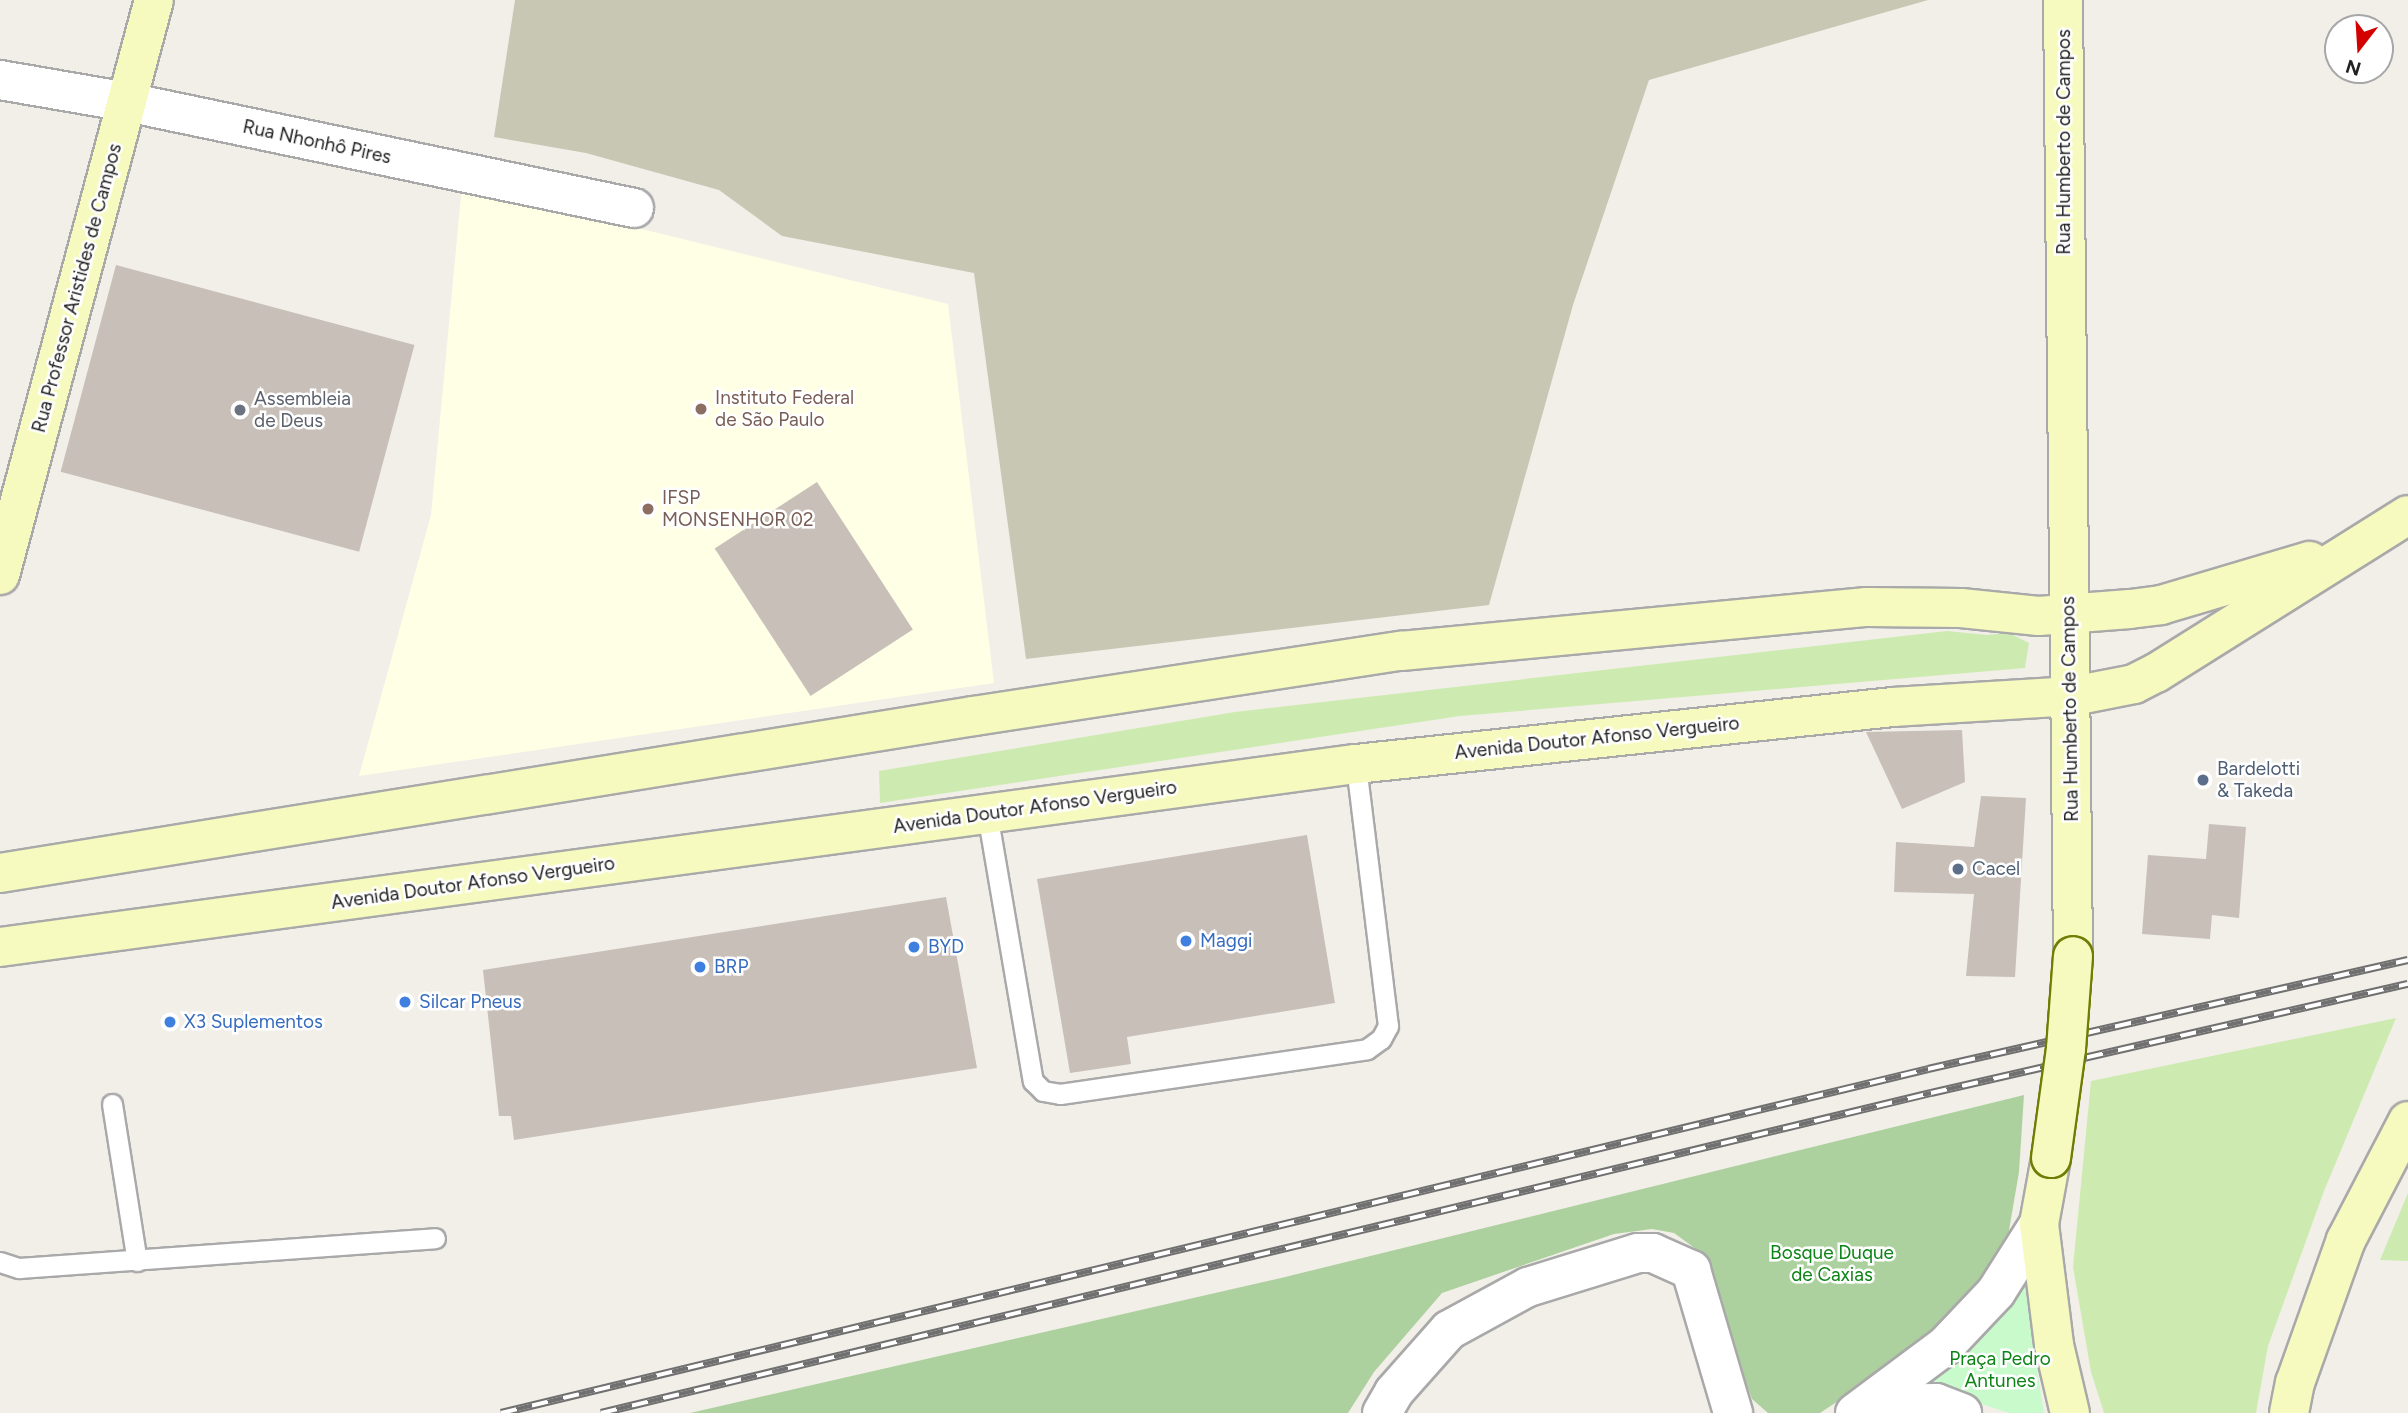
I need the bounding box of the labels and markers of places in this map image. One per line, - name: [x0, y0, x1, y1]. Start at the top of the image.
- place label: Instituto Federal de São Paulo: [715, 387, 854, 431]
- place label: Assembleia de Deus: [254, 388, 351, 432]
- marker: Instituto Federal de São Paulo: [693, 401, 709, 417]
- marker: Assembleia de Deus: [232, 402, 248, 418]
- place label: IFSP MONSENHOR 02: [662, 487, 814, 531]
- marker: IFSP MONSENHOR 02: [640, 501, 656, 517]
- place label: Bardelotti & Takeda: [2217, 758, 2300, 802]
- marker: Bardelotti & Takeda: [2195, 772, 2211, 788]
- place label: Cacel: [1972, 858, 2020, 880]
- marker: Cacel: [1950, 861, 1966, 877]
- place label: Maggi: [1200, 930, 1252, 952]
- marker: Maggi: [1178, 933, 1194, 949]
- place label: BYD: [928, 936, 964, 958]
- marker: BYD: [906, 939, 922, 955]
- place label: BRP: [714, 956, 749, 978]
- marker: BRP: [692, 959, 708, 975]
- place label: Silcar Pneus: [419, 991, 522, 1013]
- marker: Silcar Pneus: [397, 994, 413, 1010]
- place label: X3 Suplementos: [184, 1011, 323, 1033]
- marker: X3 Suplementos: [162, 1014, 178, 1030]

